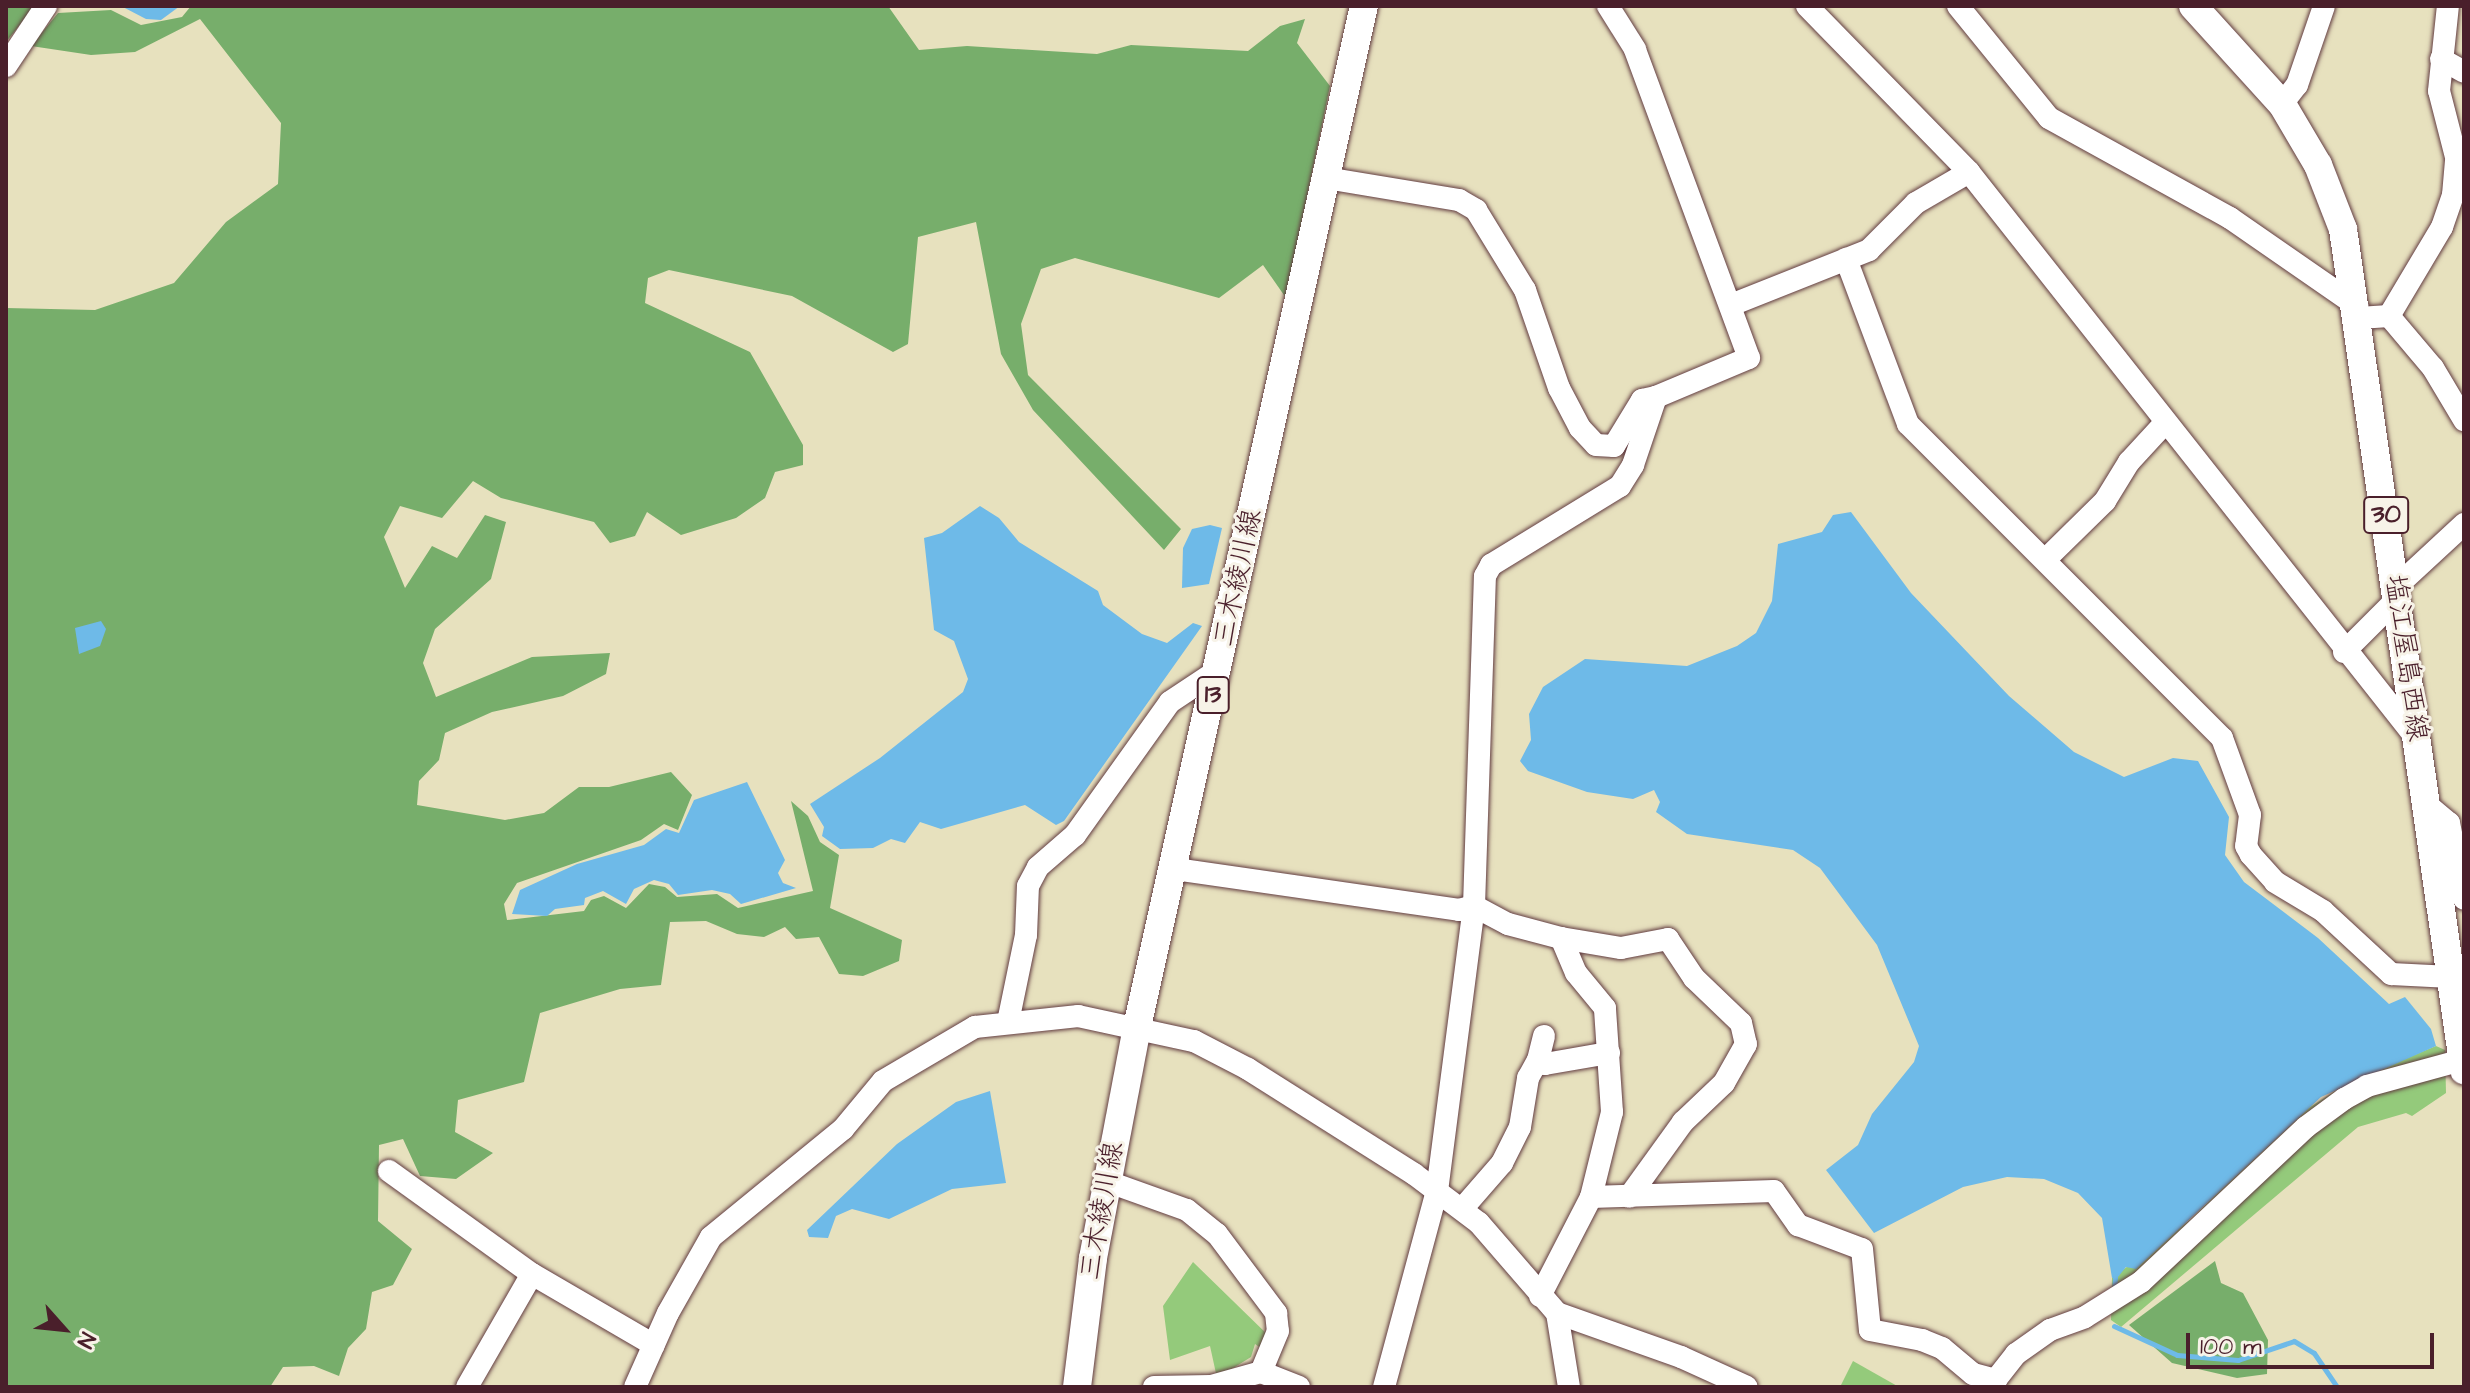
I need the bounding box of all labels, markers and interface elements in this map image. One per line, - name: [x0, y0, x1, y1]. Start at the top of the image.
- road number: 30: [2362, 493, 2410, 537]
- street label: 三木綾川線: [1207, 506, 1269, 650]
- street label: 塩江屋島西線: [2378, 572, 2434, 744]
- road number: 13: [1195, 673, 1231, 717]
- street label: 三木綾川線: [1073, 1139, 1131, 1283]
- north arrow: [24, 1289, 104, 1369]
- scale bar: [2190, 1317, 2438, 1367]
- text: N: [69, 1327, 103, 1353]
- text: 100 m: [2200, 1330, 2262, 1364]

